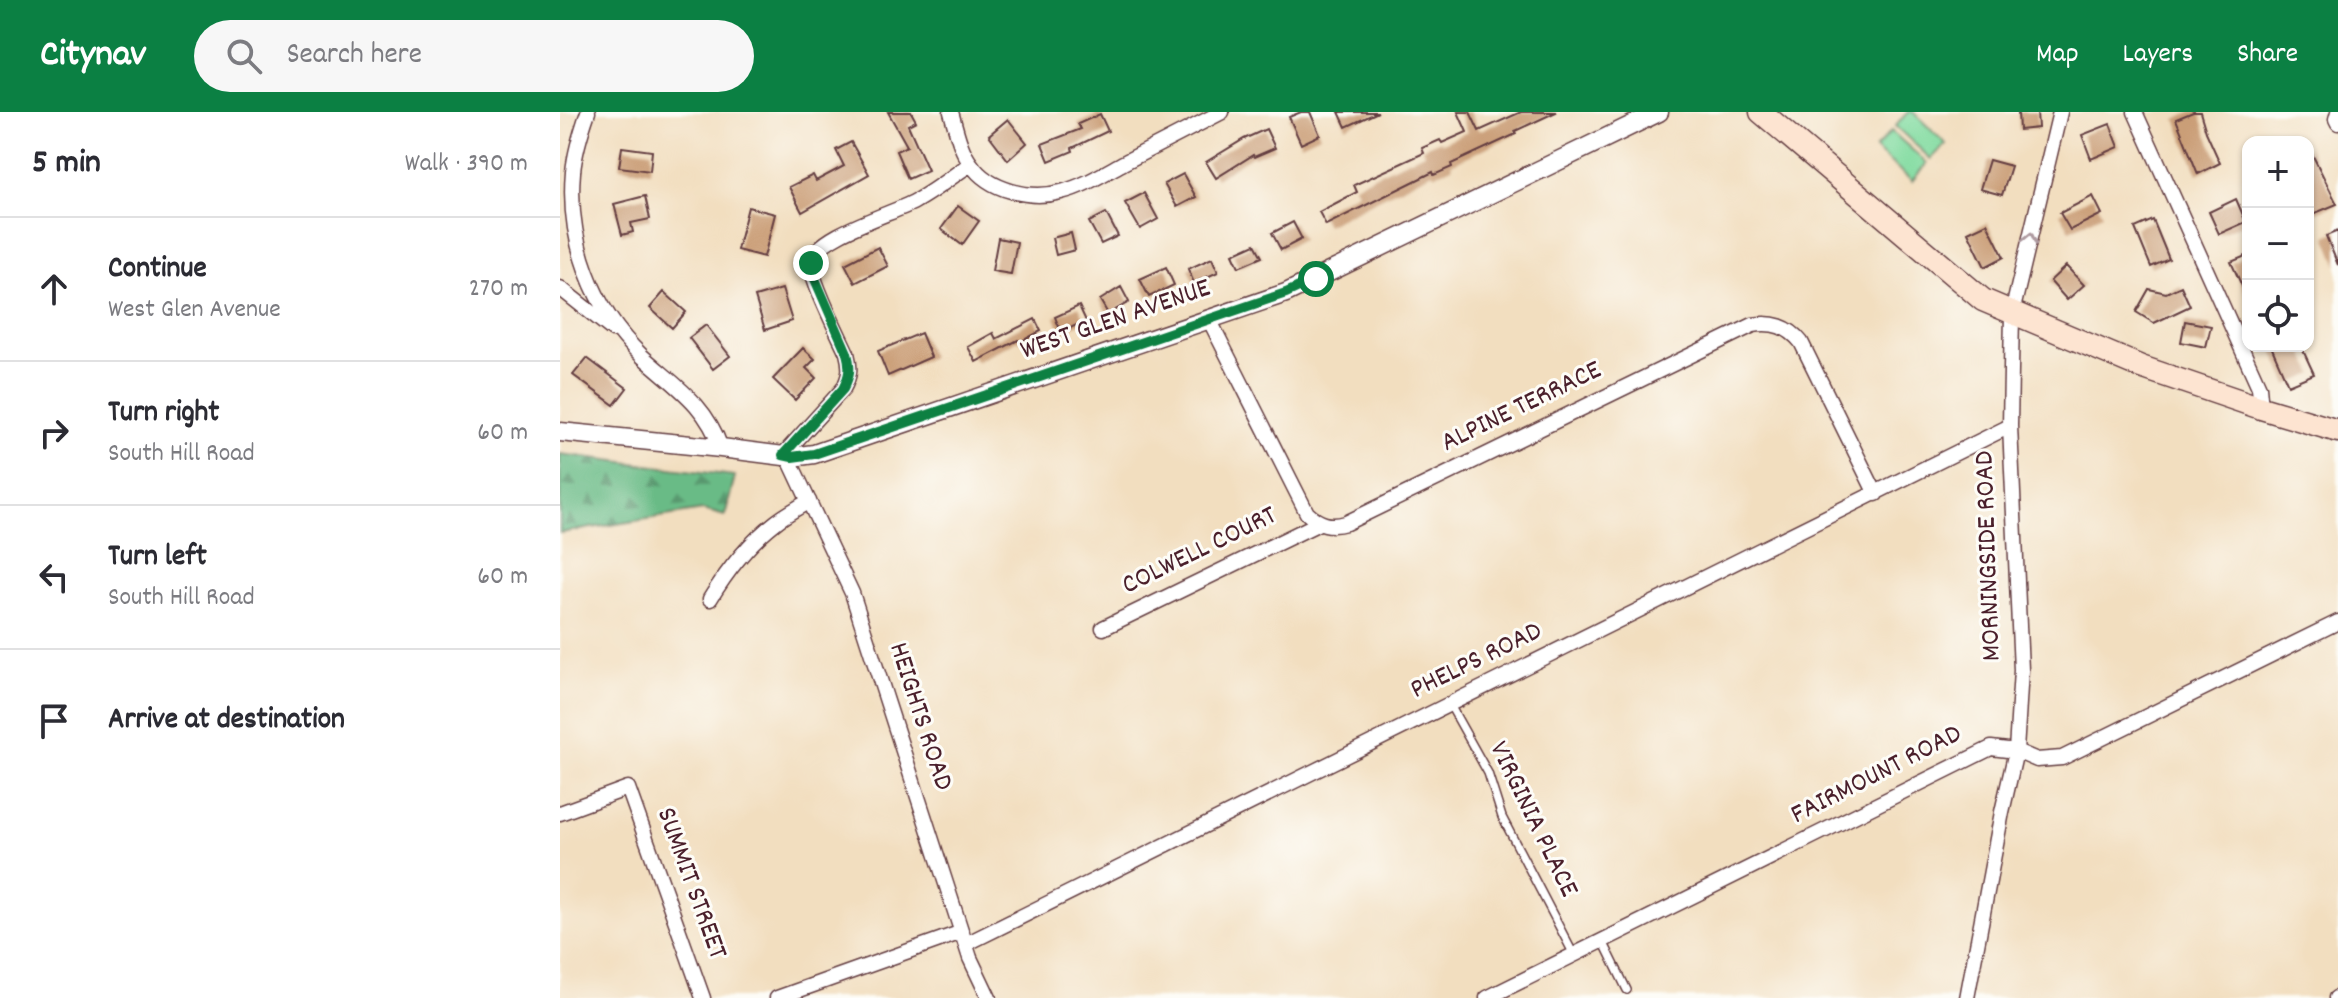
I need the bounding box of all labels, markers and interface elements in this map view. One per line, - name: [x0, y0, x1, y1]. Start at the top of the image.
- search box: [194, 20, 754, 92]
- text: Citynav: [40, 29, 146, 84]
- icon: search: [222, 34, 266, 78]
- text: Search here: [286, 35, 422, 78]
- text: Map: [2036, 36, 2079, 76]
- text: Layers: [2123, 36, 2193, 76]
- text: Share: [2237, 36, 2298, 76]
- map controls: [2242, 136, 2314, 352]
- button: +: [2242, 136, 2314, 208]
- text: 5 min: [32, 140, 101, 189]
- text: Walk · 390 m: [405, 146, 528, 183]
- button: −: [2242, 208, 2314, 280]
- one-way arrow: [2021, 231, 2038, 245]
- route end: [793, 245, 829, 281]
- text: Continue: [108, 249, 207, 292]
- route start: [1298, 261, 1334, 297]
- icon: ahead: [32, 267, 76, 311]
- street label: WEST GLEN AVENUE: [1015, 270, 1217, 372]
- text: 270 m: [469, 271, 528, 308]
- button: locate: [2242, 280, 2314, 352]
- text: West Glen Avenue: [108, 292, 281, 329]
- street label: ALPINE TERRACE: [1435, 352, 1609, 464]
- text: Turn right: [108, 393, 219, 436]
- icon: right: [32, 411, 76, 455]
- text: 60 m: [477, 415, 528, 452]
- text: South Hill Road: [108, 436, 255, 473]
- street label: MORNINGSIDE ROAD: [1966, 450, 2014, 662]
- street label: COLWELL COURT: [1116, 497, 1284, 607]
- text: Turn left: [108, 537, 207, 580]
- icon: left: [32, 555, 76, 599]
- text: 60 m: [477, 559, 528, 596]
- text: South Hill Road: [108, 580, 255, 617]
- street label: PHELPS ROAD: [1404, 613, 1550, 711]
- street label: HEIGHTS ROAD: [876, 638, 962, 796]
- icon: arrive: [32, 699, 76, 743]
- text: Arrive at destination: [108, 700, 345, 743]
- street label: FAIRMOUNT ROAD: [1785, 716, 1969, 836]
- street label: VIRGINIA PLACE: [1477, 735, 1587, 905]
- street label: SUMMIT STREET: [644, 803, 736, 965]

